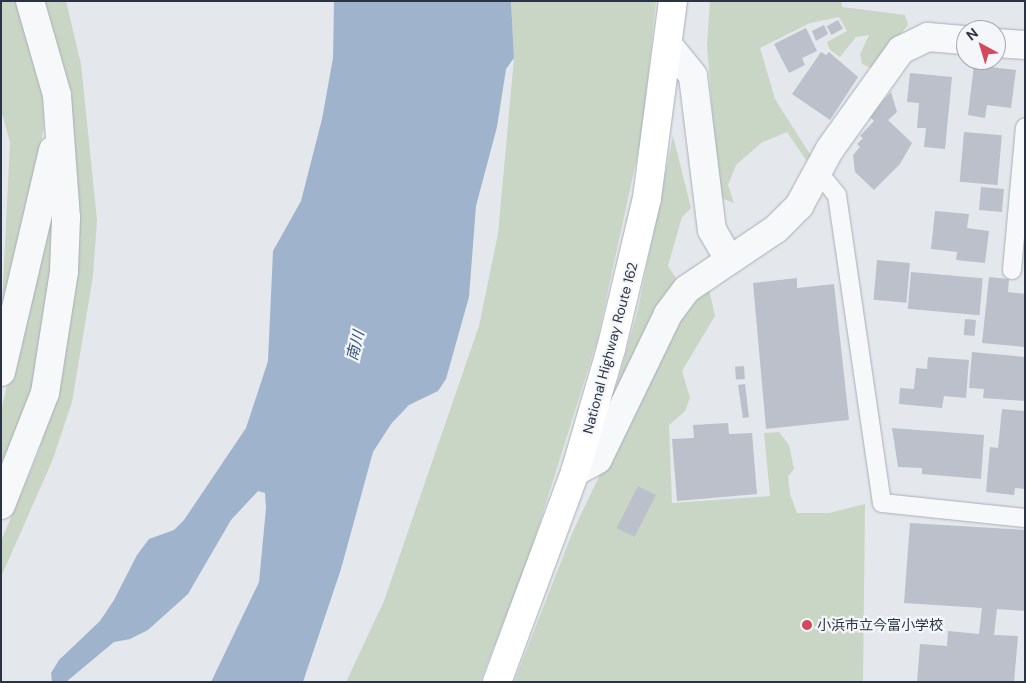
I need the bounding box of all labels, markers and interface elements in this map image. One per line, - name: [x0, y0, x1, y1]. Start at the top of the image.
- north arrow: [956, 20, 1006, 70]
- text: N: [963, 24, 982, 44]
- street label: National Highway Route 162: [579, 260, 641, 436]
- water label: 南川: [344, 329, 368, 363]
- place label: 小浜市立今富小学校: [817, 617, 943, 633]
- marker: 小浜市立今富小学校: [801, 619, 813, 631]

